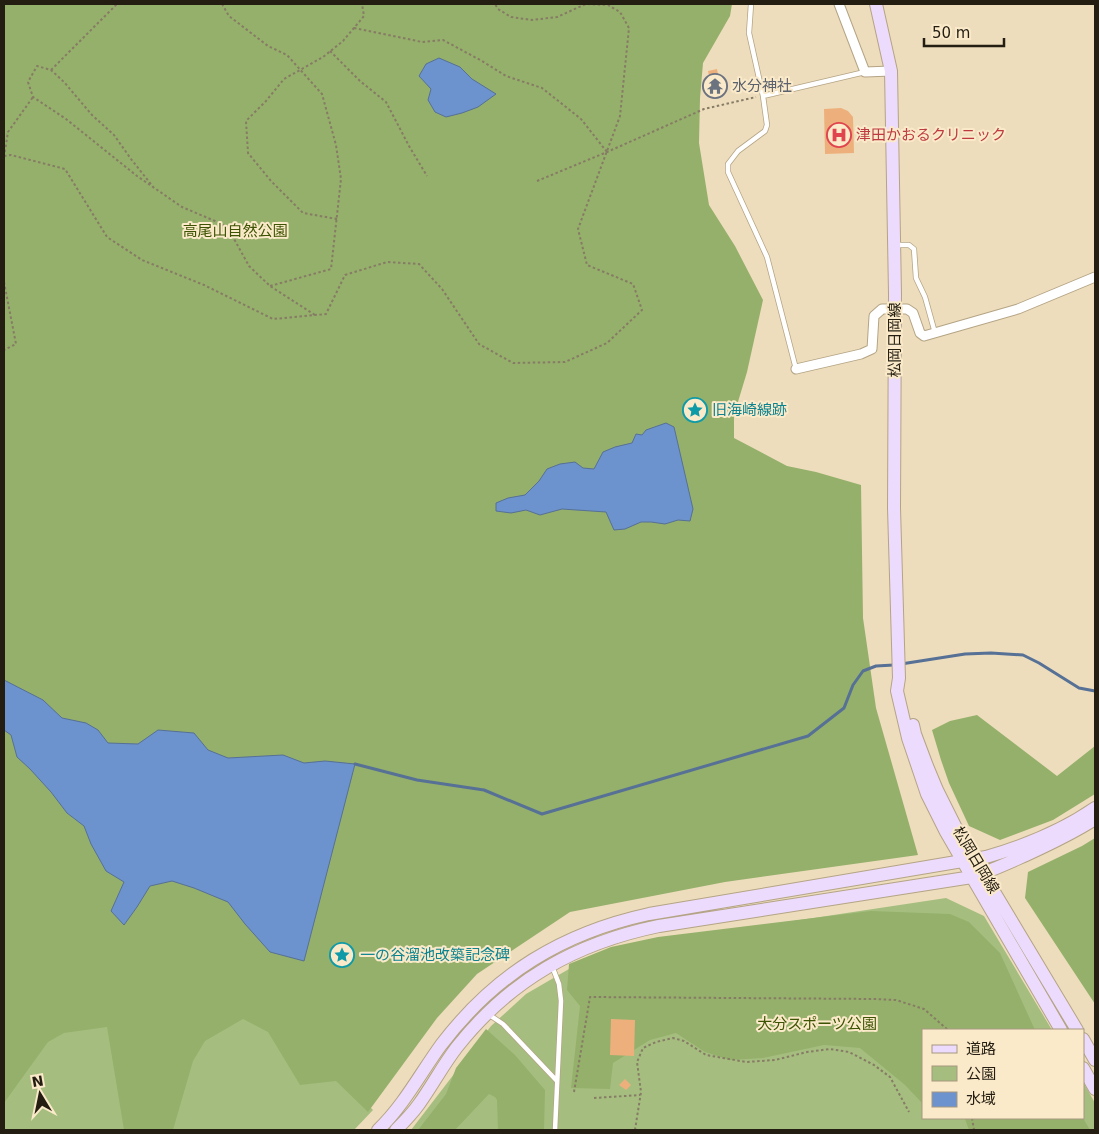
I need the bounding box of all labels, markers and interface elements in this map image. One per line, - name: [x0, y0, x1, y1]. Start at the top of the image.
- scale bar: [924, 15, 1004, 47]
- text: 50 m: [932, 24, 970, 42]
- temple icon: 水分神社: [702, 73, 728, 99]
- place label: 水分神社: [732, 77, 792, 95]
- hospital icon: 津田かおるクリニック: [826, 122, 852, 148]
- place label: 津田かおるクリニック: [856, 126, 1006, 144]
- park label: 高尾山自然公園: [182, 222, 288, 240]
- street label: 松岡日岡線: [886, 302, 904, 378]
- place icon: 旧海崎線跡: [682, 397, 708, 423]
- place label: 旧海崎線跡: [712, 401, 787, 419]
- street label: 松岡日岡線: [949, 823, 1003, 897]
- place icon: 一の谷溜池改築記念碑: [329, 942, 355, 968]
- place label: 一の谷溜池改築記念碑: [360, 946, 510, 964]
- park label: 大分スポーツ公園: [757, 1015, 877, 1033]
- legend: [922, 1029, 1084, 1119]
- text: 道路: [966, 1040, 996, 1058]
- text: 公園: [966, 1065, 996, 1083]
- north arrow: [15, 1069, 65, 1119]
- text: N: [31, 1072, 45, 1090]
- text: 水域: [966, 1090, 996, 1108]

